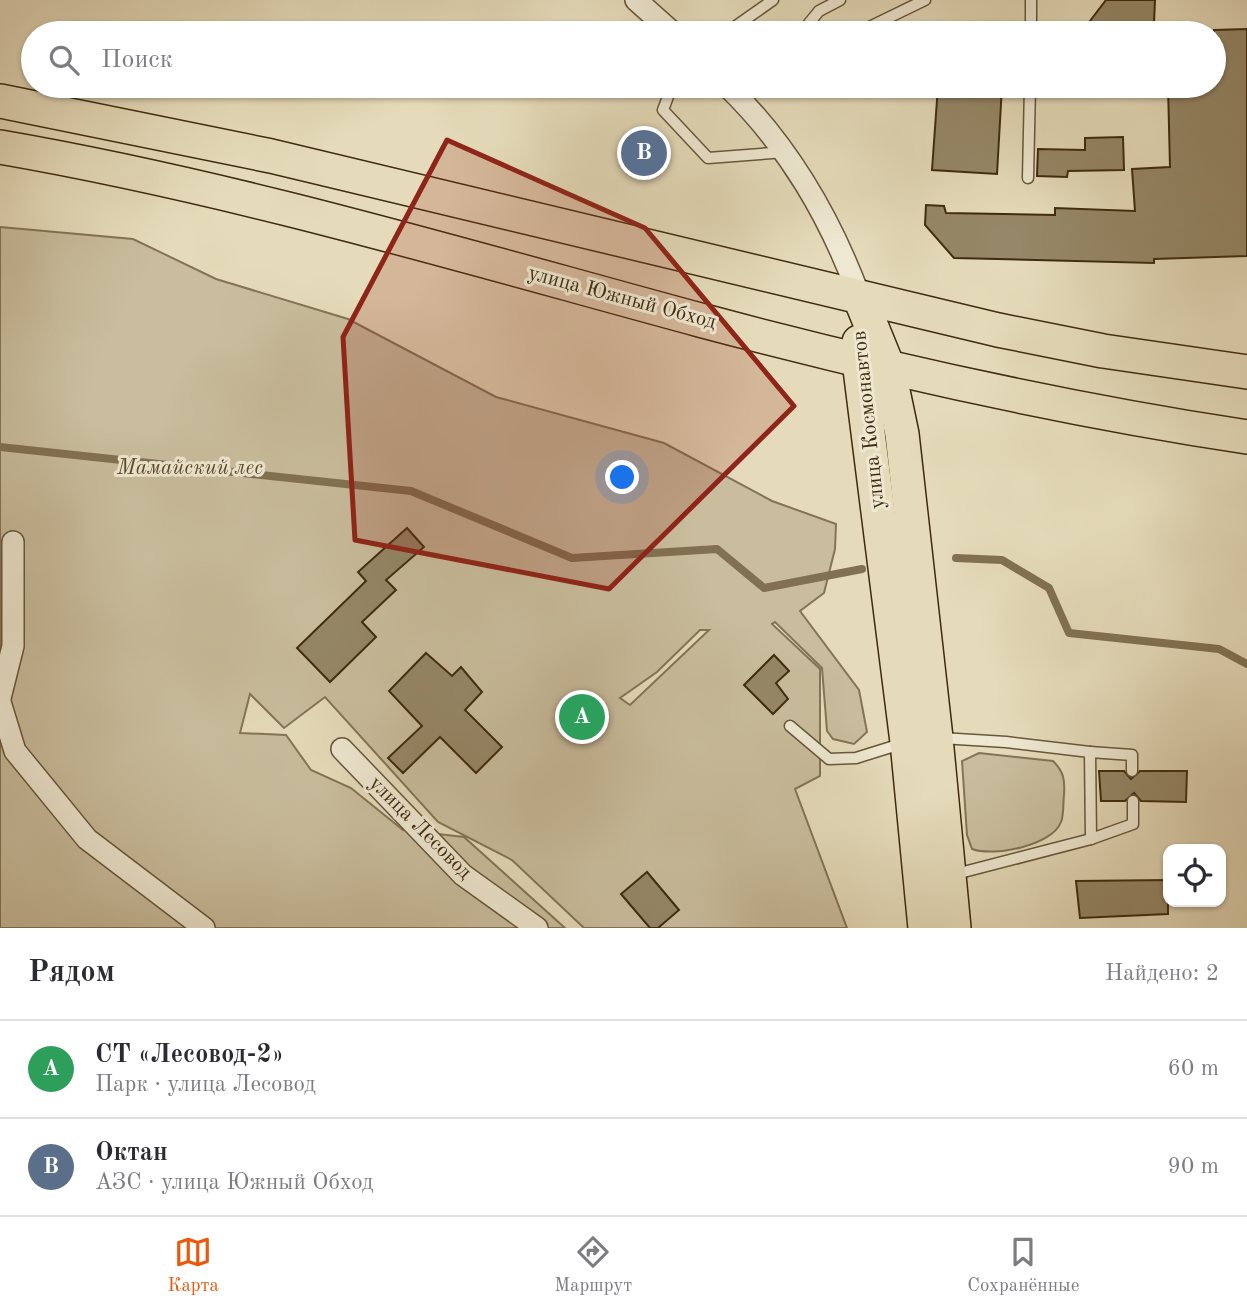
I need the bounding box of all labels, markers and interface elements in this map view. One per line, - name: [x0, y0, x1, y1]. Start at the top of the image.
- search box: [21, 21, 1226, 98]
- icon: search: [45, 41, 83, 79]
- text: Поиск: [101, 47, 173, 73]
- pin: B: [621, 127, 667, 179]
- street label: улица Южный Обход: [526, 263, 719, 333]
- street label: улица Космонавтов: [849, 330, 889, 510]
- park label: Мамайский лес: [116, 458, 263, 479]
- your location: [605, 460, 639, 494]
- pin: A: [559, 691, 605, 743]
- street label: улица Лесовод: [365, 773, 476, 884]
- map controls: [1163, 844, 1226, 907]
- button: locate: [1163, 844, 1226, 907]
- text: Рядом: [28, 958, 115, 988]
- text: Найдено: 2: [1105, 962, 1219, 985]
- text: СТ «Лесовод-2»: [95, 1042, 284, 1068]
- text: A: [42, 1057, 60, 1080]
- text: 60 m: [1168, 1057, 1219, 1080]
- text: Парк · улица Лесовод: [95, 1073, 316, 1096]
- text: Октан: [95, 1140, 168, 1166]
- text: B: [43, 1155, 59, 1178]
- text: 90 m: [1168, 1155, 1219, 1178]
- text: АЗС · улица Южный Обход: [95, 1171, 373, 1194]
- tab: Карта: [168, 1233, 219, 1298]
- tab: Маршрут: [554, 1233, 632, 1298]
- tab: Сохранённые: [967, 1233, 1079, 1298]

